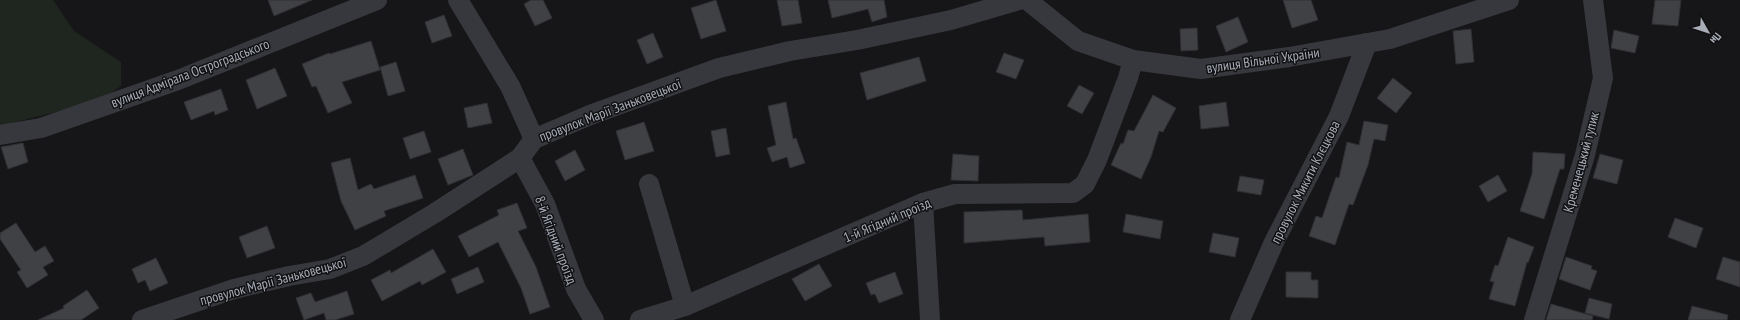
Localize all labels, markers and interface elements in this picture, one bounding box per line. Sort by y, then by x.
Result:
north arrow [1688,12,1728,52]
text: Пн [1707,30,1725,47]
street label: вулиця Адмірала Остроградського [108,34,272,112]
street label: вулиця Вільної України [1205,43,1321,77]
street label: провулок Марії Заньковецької [536,75,684,145]
street label: Кременецький тупик [1559,109,1603,214]
street label: провулок Микити Клєцкова [1266,117,1344,247]
street label: 8-й Ягідний проїзд [531,193,581,287]
street label: 1-й Ягідний проїзд [841,194,933,246]
street label: провулок Марії Заньковецької [198,253,348,309]

